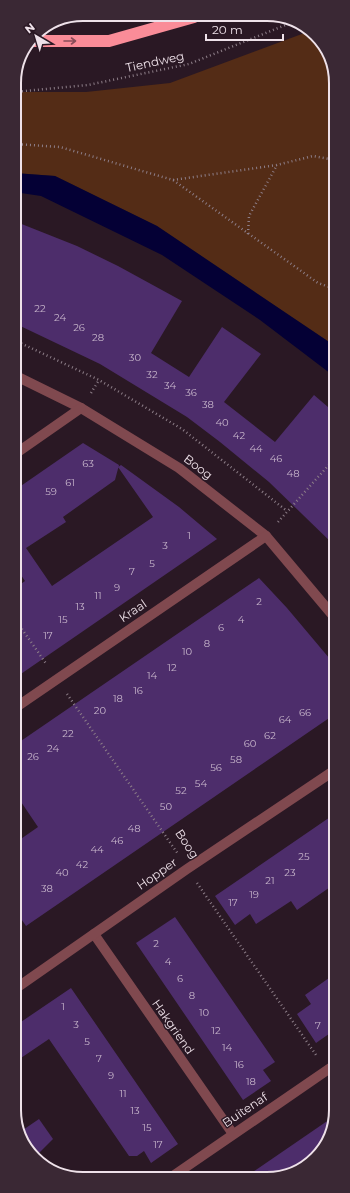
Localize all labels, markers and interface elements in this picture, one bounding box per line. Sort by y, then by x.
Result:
north arrow [16,16,56,56]
scale bar [206,16,283,42]
text: N [22,20,38,36]
text: 20 m [212,22,243,37]
one-way arrow [63,37,76,45]
street label: Tiendweg [124,48,186,75]
house number: 22 [34,302,46,315]
house number: 24 [54,311,66,324]
house number: 26 [73,321,85,334]
house number: 28 [92,331,104,344]
house number: 30 [129,351,142,364]
house number: 32 [146,368,158,381]
house number: 34 [164,379,177,392]
house number: 36 [185,386,197,399]
house number: 38 [202,398,214,411]
house number: 40 [215,416,229,429]
house number: 42 [233,429,245,442]
house number: 44 [249,442,263,455]
street label: Boog [181,451,216,482]
house number: 46 [270,452,282,465]
house number: 63 [82,457,94,470]
house number: 48 [286,467,300,480]
house number: 61 [65,476,75,489]
house number: 59 [45,485,57,498]
house number: 1 [187,529,191,542]
house number: 3 [162,539,168,552]
house number: 5 [149,557,155,570]
house number: 7 [129,565,135,578]
house number: 9 [114,581,120,594]
house number: 11 [94,589,102,602]
house number: 2 [256,595,262,608]
street label: Kraal [116,596,149,625]
house number: 13 [75,600,85,613]
house number: 15 [58,613,68,626]
house number: 4 [238,613,245,626]
house number: 6 [218,621,224,634]
house number: 17 [43,629,53,642]
house number: 8 [204,637,210,650]
house number: 10 [182,645,192,658]
house number: 12 [167,661,177,674]
house number: 14 [147,669,157,682]
house number: 16 [133,684,143,697]
house number: 18 [113,692,123,705]
house number: 20 [94,704,107,717]
house number: 66 [299,706,311,719]
house number: 64 [279,713,292,726]
house number: 22 [62,727,74,740]
house number: 62 [264,729,276,742]
house number: 60 [244,737,257,750]
house number: 24 [47,742,59,755]
house number: 26 [27,750,39,763]
house number: 58 [230,753,242,766]
house number: 56 [210,761,222,774]
house number: 54 [195,777,208,790]
house number: 52 [175,784,187,797]
house number: 50 [160,800,173,813]
house number: 48 [127,822,141,835]
street label: Boog [172,826,203,861]
house number: 46 [111,834,123,847]
house number: 44 [90,843,104,856]
house number: 25 [298,850,310,863]
street label: Hopper [134,854,180,893]
house number: 42 [76,858,88,871]
house number: 40 [55,866,69,879]
house number: 23 [284,866,296,879]
house number: 21 [265,874,275,887]
house number: 38 [41,882,53,895]
house number: 19 [249,888,259,901]
house number: 17 [228,896,238,909]
house number: 2 [153,937,159,950]
house number: 4 [165,955,172,968]
house number: 6 [177,972,183,985]
house number: 8 [189,989,195,1002]
street label: Hakgriend [149,996,198,1057]
house number: 1 [61,1000,65,1013]
house number: 10 [199,1006,209,1019]
house number: 3 [73,1018,79,1031]
house number: 7 [315,1019,321,1032]
house number: 12 [211,1024,221,1037]
house number: 5 [84,1035,90,1048]
house number: 14 [222,1041,232,1054]
house number: 7 [96,1052,102,1065]
house number: 16 [234,1058,244,1071]
house number: 9 [108,1069,114,1082]
house number: 18 [246,1075,256,1088]
house number: 11 [119,1087,127,1100]
street label: Buitenaf [219,1088,271,1130]
house number: 13 [130,1104,140,1117]
house number: 15 [142,1121,152,1134]
house number: 17 [153,1138,163,1151]

